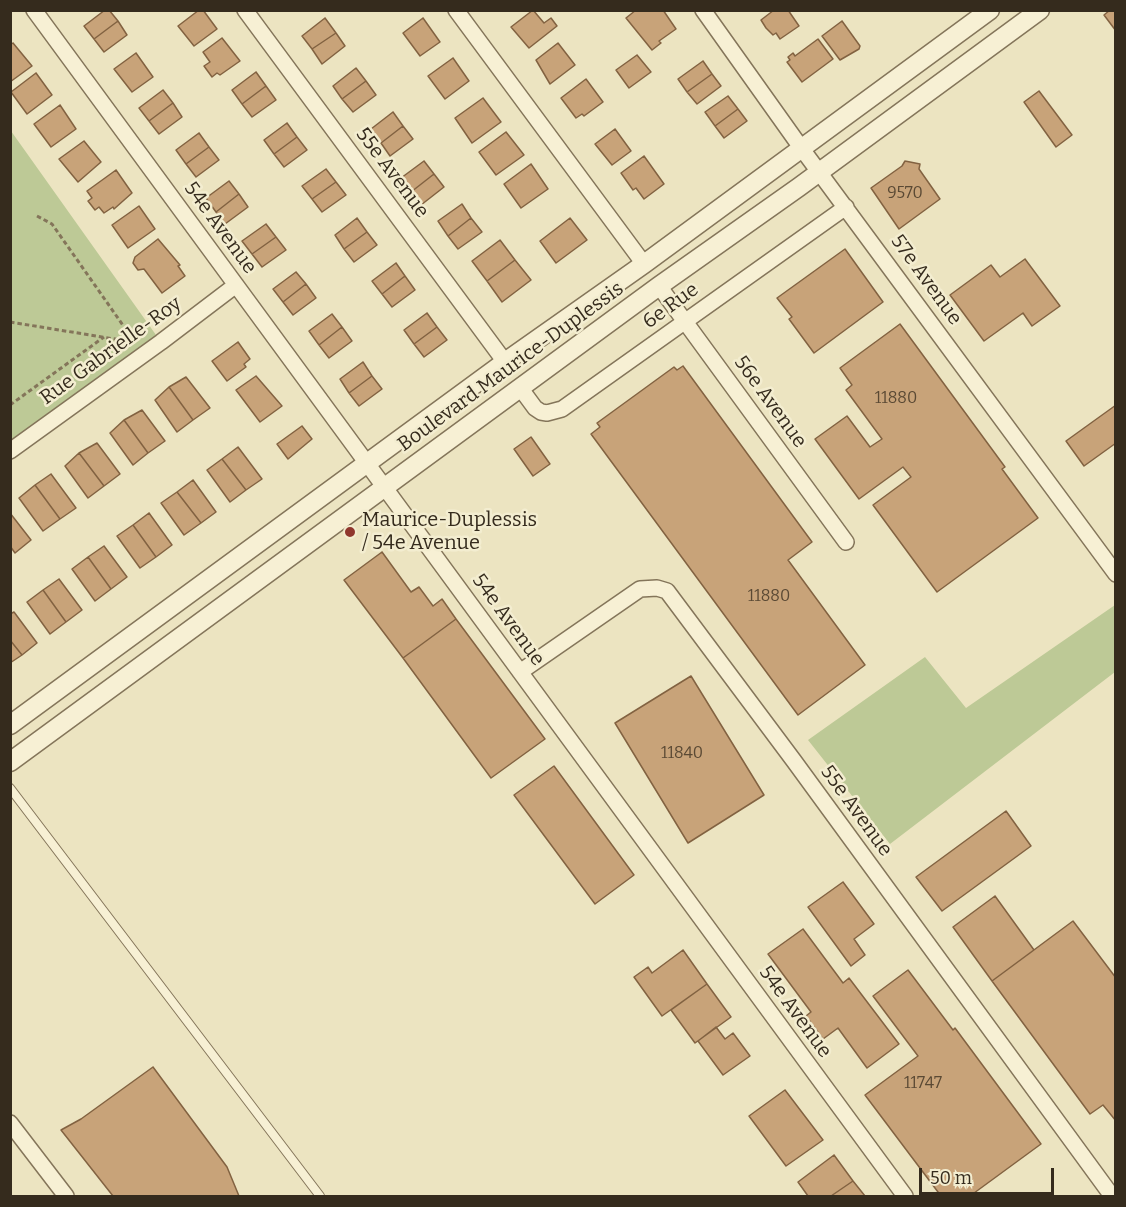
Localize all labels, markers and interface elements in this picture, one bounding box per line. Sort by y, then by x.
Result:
street label: 55e Avenue [350,123,434,223]
street label: 54e Avenue [179,177,261,279]
house number: 9570 [887,184,923,204]
street label: 57e Avenue [885,230,967,330]
street label: Boulevard Maurice-Duplessis [393,277,629,457]
street label: 6e Rue [639,278,703,334]
street label: Rue Gabrielle-Roy [36,292,186,410]
street label: 56e Avenue [729,351,811,453]
house number: 11880 [875,389,917,409]
place label: Maurice-Duplessis / 54e Avenue [362,508,537,555]
marker: Maurice-Duplessis / 54e Avenue [343,525,357,539]
street label: 54e Avenue [467,569,549,671]
house number: 11880 [748,587,790,607]
house number: 11840 [661,744,703,764]
street label: 55e Avenue [815,761,897,861]
street label: 54e Avenue [754,961,836,1063]
house number: 11747 [904,1074,942,1094]
scale bar [922,1156,1057,1194]
text: 50 m [930,1167,972,1189]

